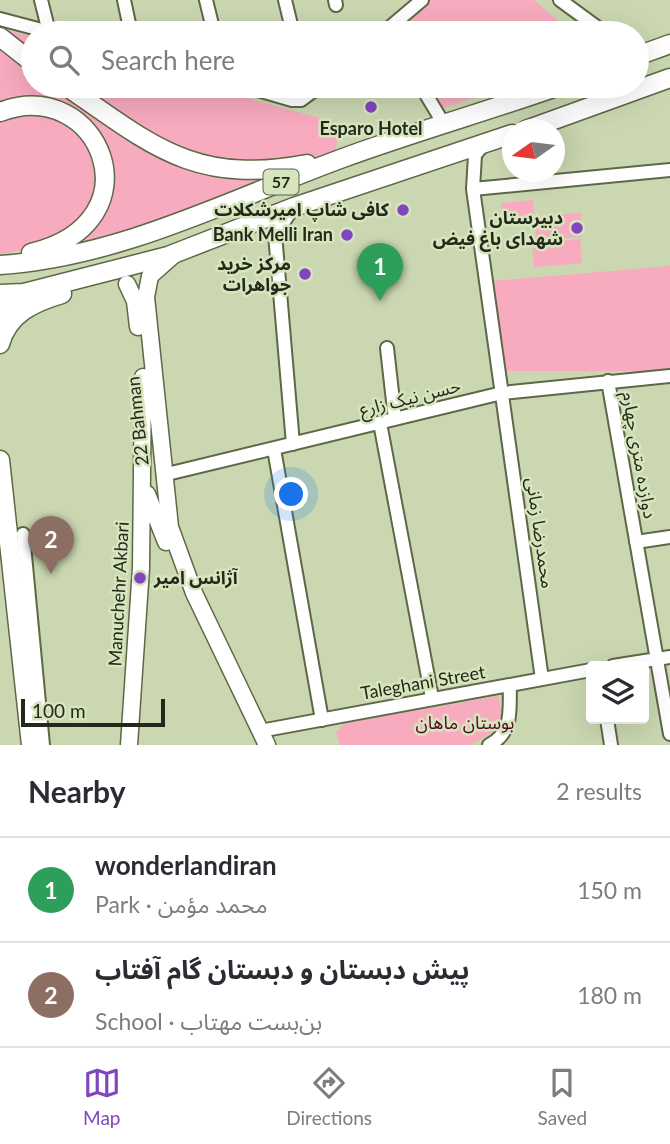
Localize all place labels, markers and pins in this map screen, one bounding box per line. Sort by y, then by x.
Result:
marker: Esparo Hotel [363,99,379,115]
place label: Esparo Hotel [319,117,423,139]
place label: کافی شاپ امیرشکلات [214,198,390,222]
marker: کافی شاپ امیرشکلات [395,202,411,218]
place label: دبیرستان شهدای باغ فیض [433,206,563,252]
marker: دبیرستان شهدای باغ فیض [569,220,585,236]
place label: Bank Melli Iran [213,223,333,245]
marker: Bank Melli Iran [339,227,355,243]
pin: 1 [357,243,403,301]
place label: مرکز خرید جواهرات [217,252,291,296]
marker: مرکز خرید جواهرات [297,266,313,282]
pin: 2 [28,516,74,574]
place label: آژانس امیر [153,566,239,589]
marker: آژانس امیر [132,570,148,586]

